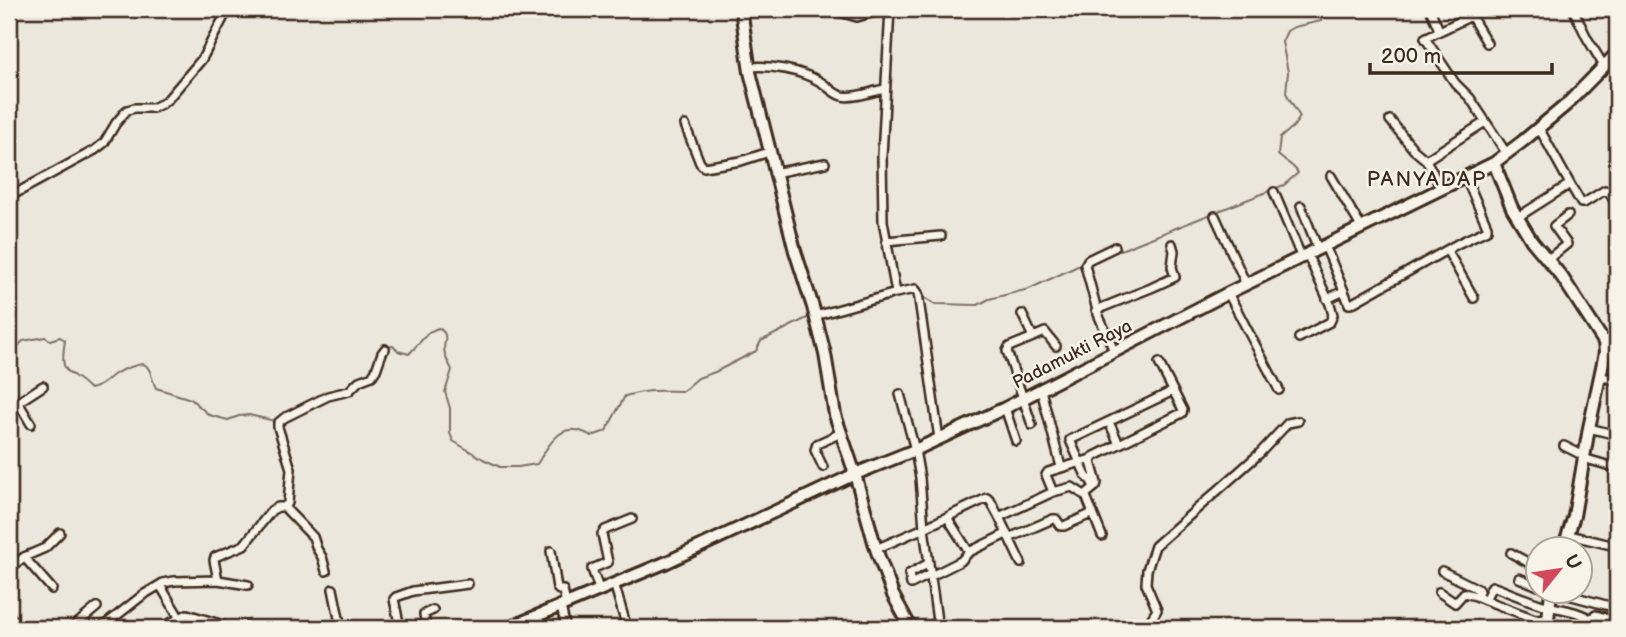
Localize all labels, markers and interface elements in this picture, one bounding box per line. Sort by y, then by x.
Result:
scale bar [1370,32,1552,76]
text: 200 m [1381,44,1441,69]
district label: PANYADAP [1367,167,1487,192]
street label: Padamukti Raya [1009,315,1135,394]
north arrow [1524,536,1594,606]
text: U [1559,551,1586,574]

